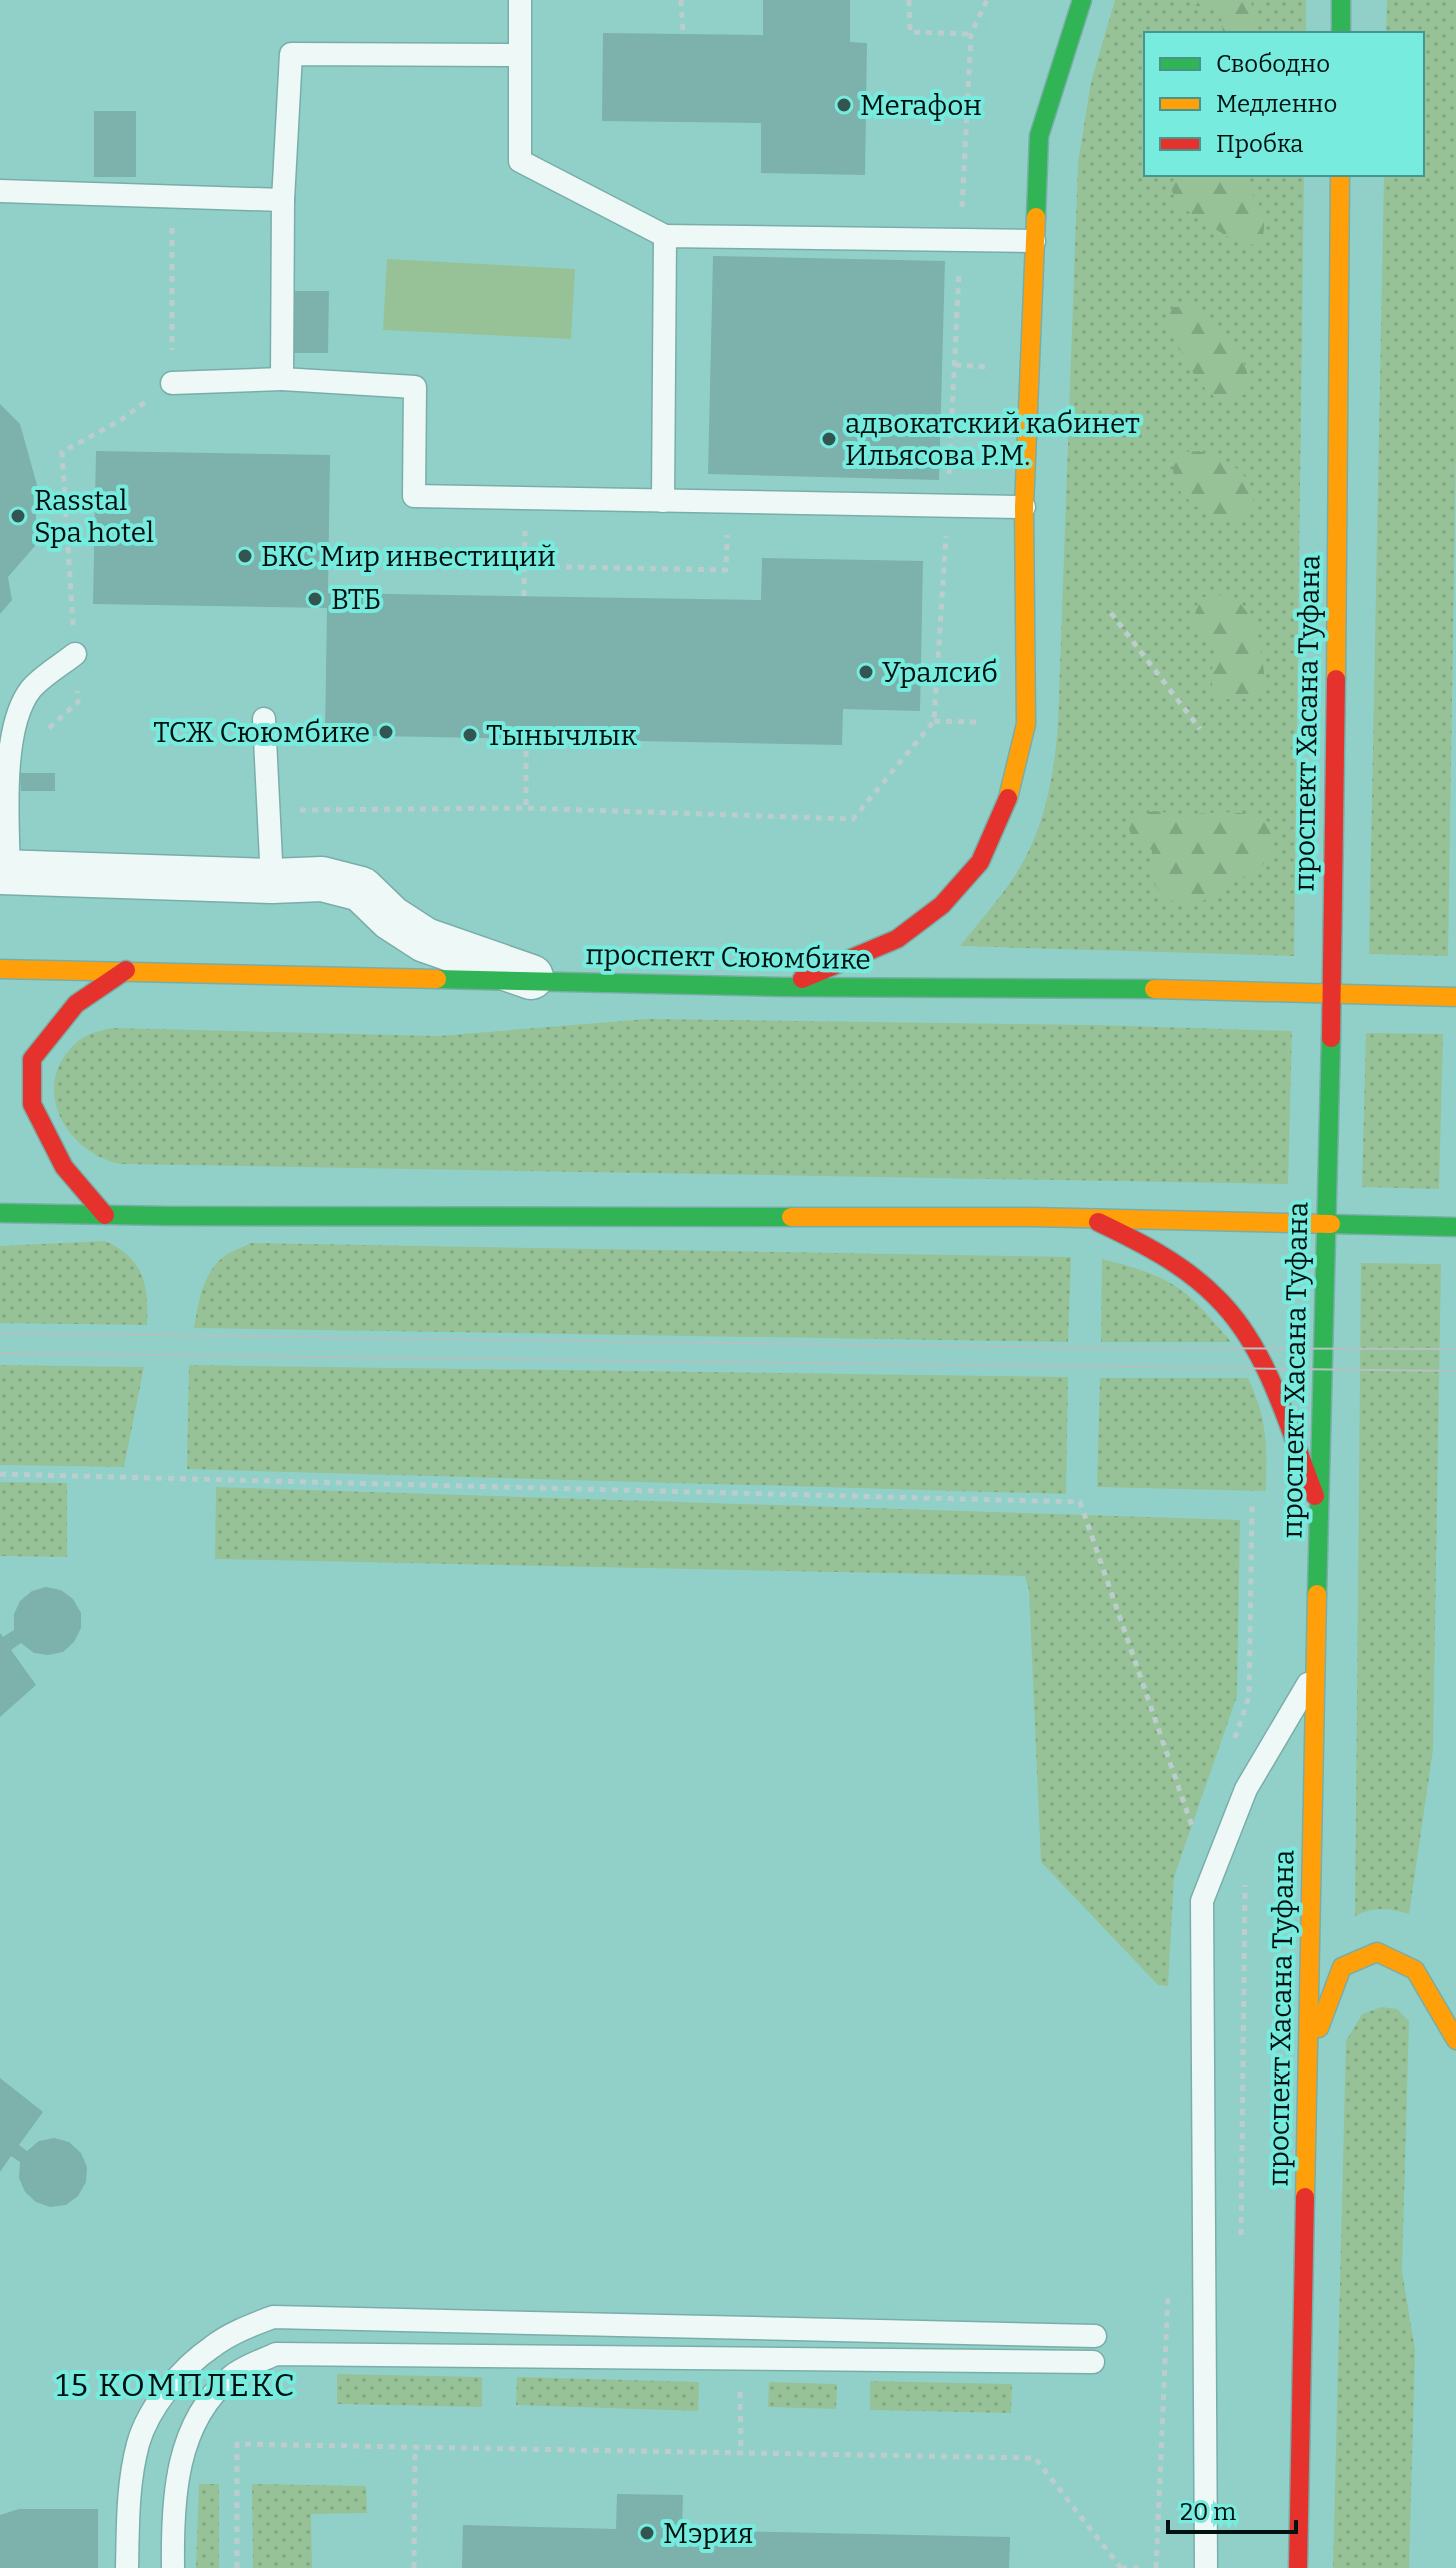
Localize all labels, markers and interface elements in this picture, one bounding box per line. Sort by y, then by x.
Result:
legend [1144,32,1424,176]
text: Свободно [1216,50,1330,78]
place label: Мегафон [860,89,982,122]
text: Медленно [1216,90,1337,118]
marker: Мегафон [835,96,853,114]
text: Пробка [1216,130,1303,158]
place label: адвокатский кабинет Ильясова Р.М. [845,407,1140,472]
marker: адвокатский кабинет Ильясова Р.М. [820,430,838,448]
place label: Rasstal Spa hotel [34,484,154,549]
marker: Rasstal Spa hotel [9,507,27,525]
place label: БКС Мир инвестиций [261,540,556,573]
marker: БКС Мир инвестиций [236,547,254,565]
street label: проспект Хасана Туфана [1288,554,1326,892]
place label: ВТБ [331,583,381,616]
marker: ВТБ [306,590,324,608]
place label: Уралсиб [882,656,998,689]
marker: Уралсиб [857,663,875,681]
place label: ТСЖ Сююмбике [153,716,370,749]
place label: Тынычлык [486,719,637,752]
marker: ТСЖ Сююмбике [377,723,395,741]
marker: Тынычлык [461,726,479,744]
street label: проспект Сююмбике [585,938,871,976]
street label: проспект Хасана Туфана [1276,1201,1314,1539]
street label: проспект Хасана Туфана [1262,1849,1300,2187]
district label: 15 КОМПЛЕКС [56,2366,296,2404]
scale bar [1168,2484,1296,2534]
text: 20 m [1180,2498,1236,2526]
place label: Мэрия [663,2517,753,2550]
marker: Мэрия [638,2524,656,2542]

